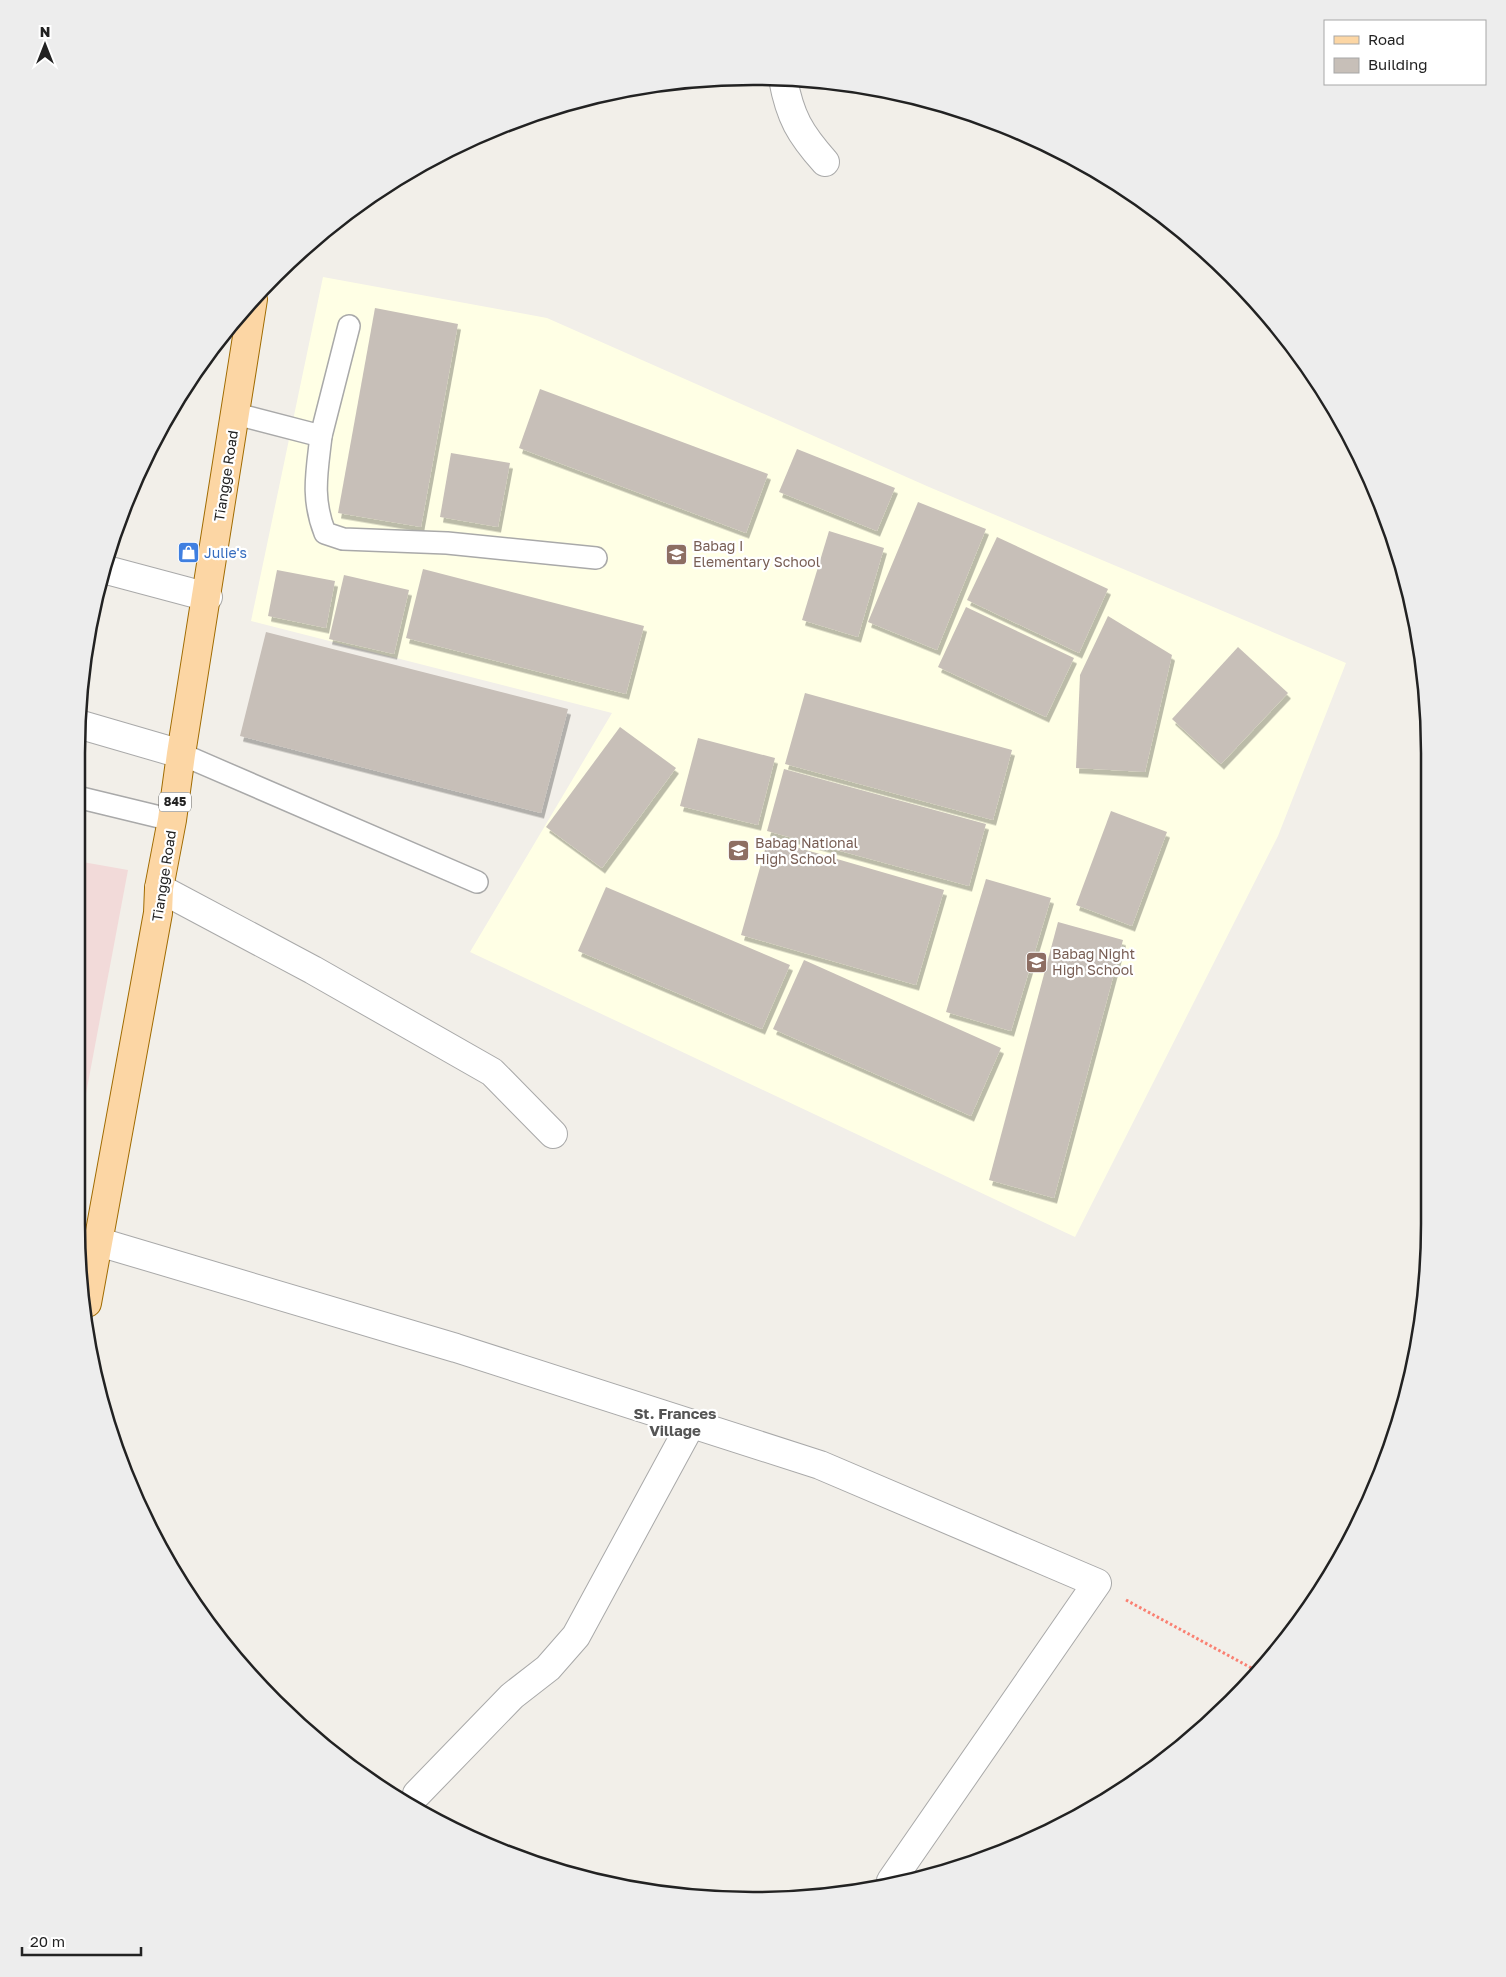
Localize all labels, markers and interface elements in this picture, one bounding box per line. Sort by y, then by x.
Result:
north arrow [20,20,70,70]
legend [1324,20,1486,85]
text: N [40,23,50,40]
text: Road [1368,30,1405,48]
text: Building [1368,55,1428,73]
street label: Tiangge Road [210,429,241,523]
place label: Babag I Elementary School [693,537,820,570]
shop icon: Julie's [176,541,200,565]
school or university icon: Babag I Elementary School [665,542,689,566]
place label: Julie's [204,544,247,561]
road number: 845 [159,792,191,812]
street label: Tiangge Road [148,829,179,923]
place label: Babag National High School [755,834,858,867]
school or university icon: Babag National High School [727,839,751,863]
place label: Babag Night High School [1052,945,1135,978]
school or university icon: Babag Night High School [1024,950,1048,974]
district label: St. Frances Village [633,1404,717,1439]
scale bar [22,1924,141,1956]
text: 20 m [30,1932,65,1950]

